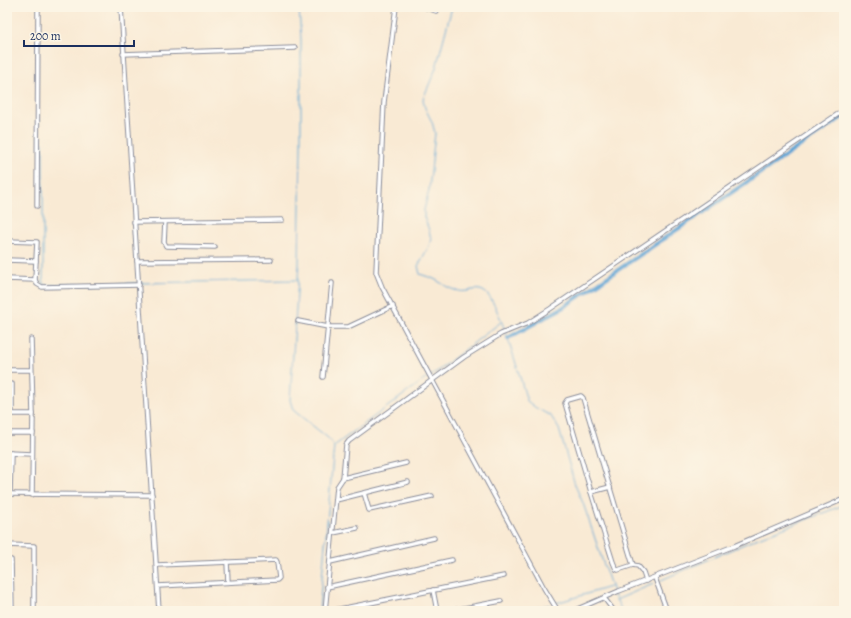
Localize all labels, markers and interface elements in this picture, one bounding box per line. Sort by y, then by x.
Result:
scale bar [24,22,134,48]
text: 200 m [30,28,61,44]

